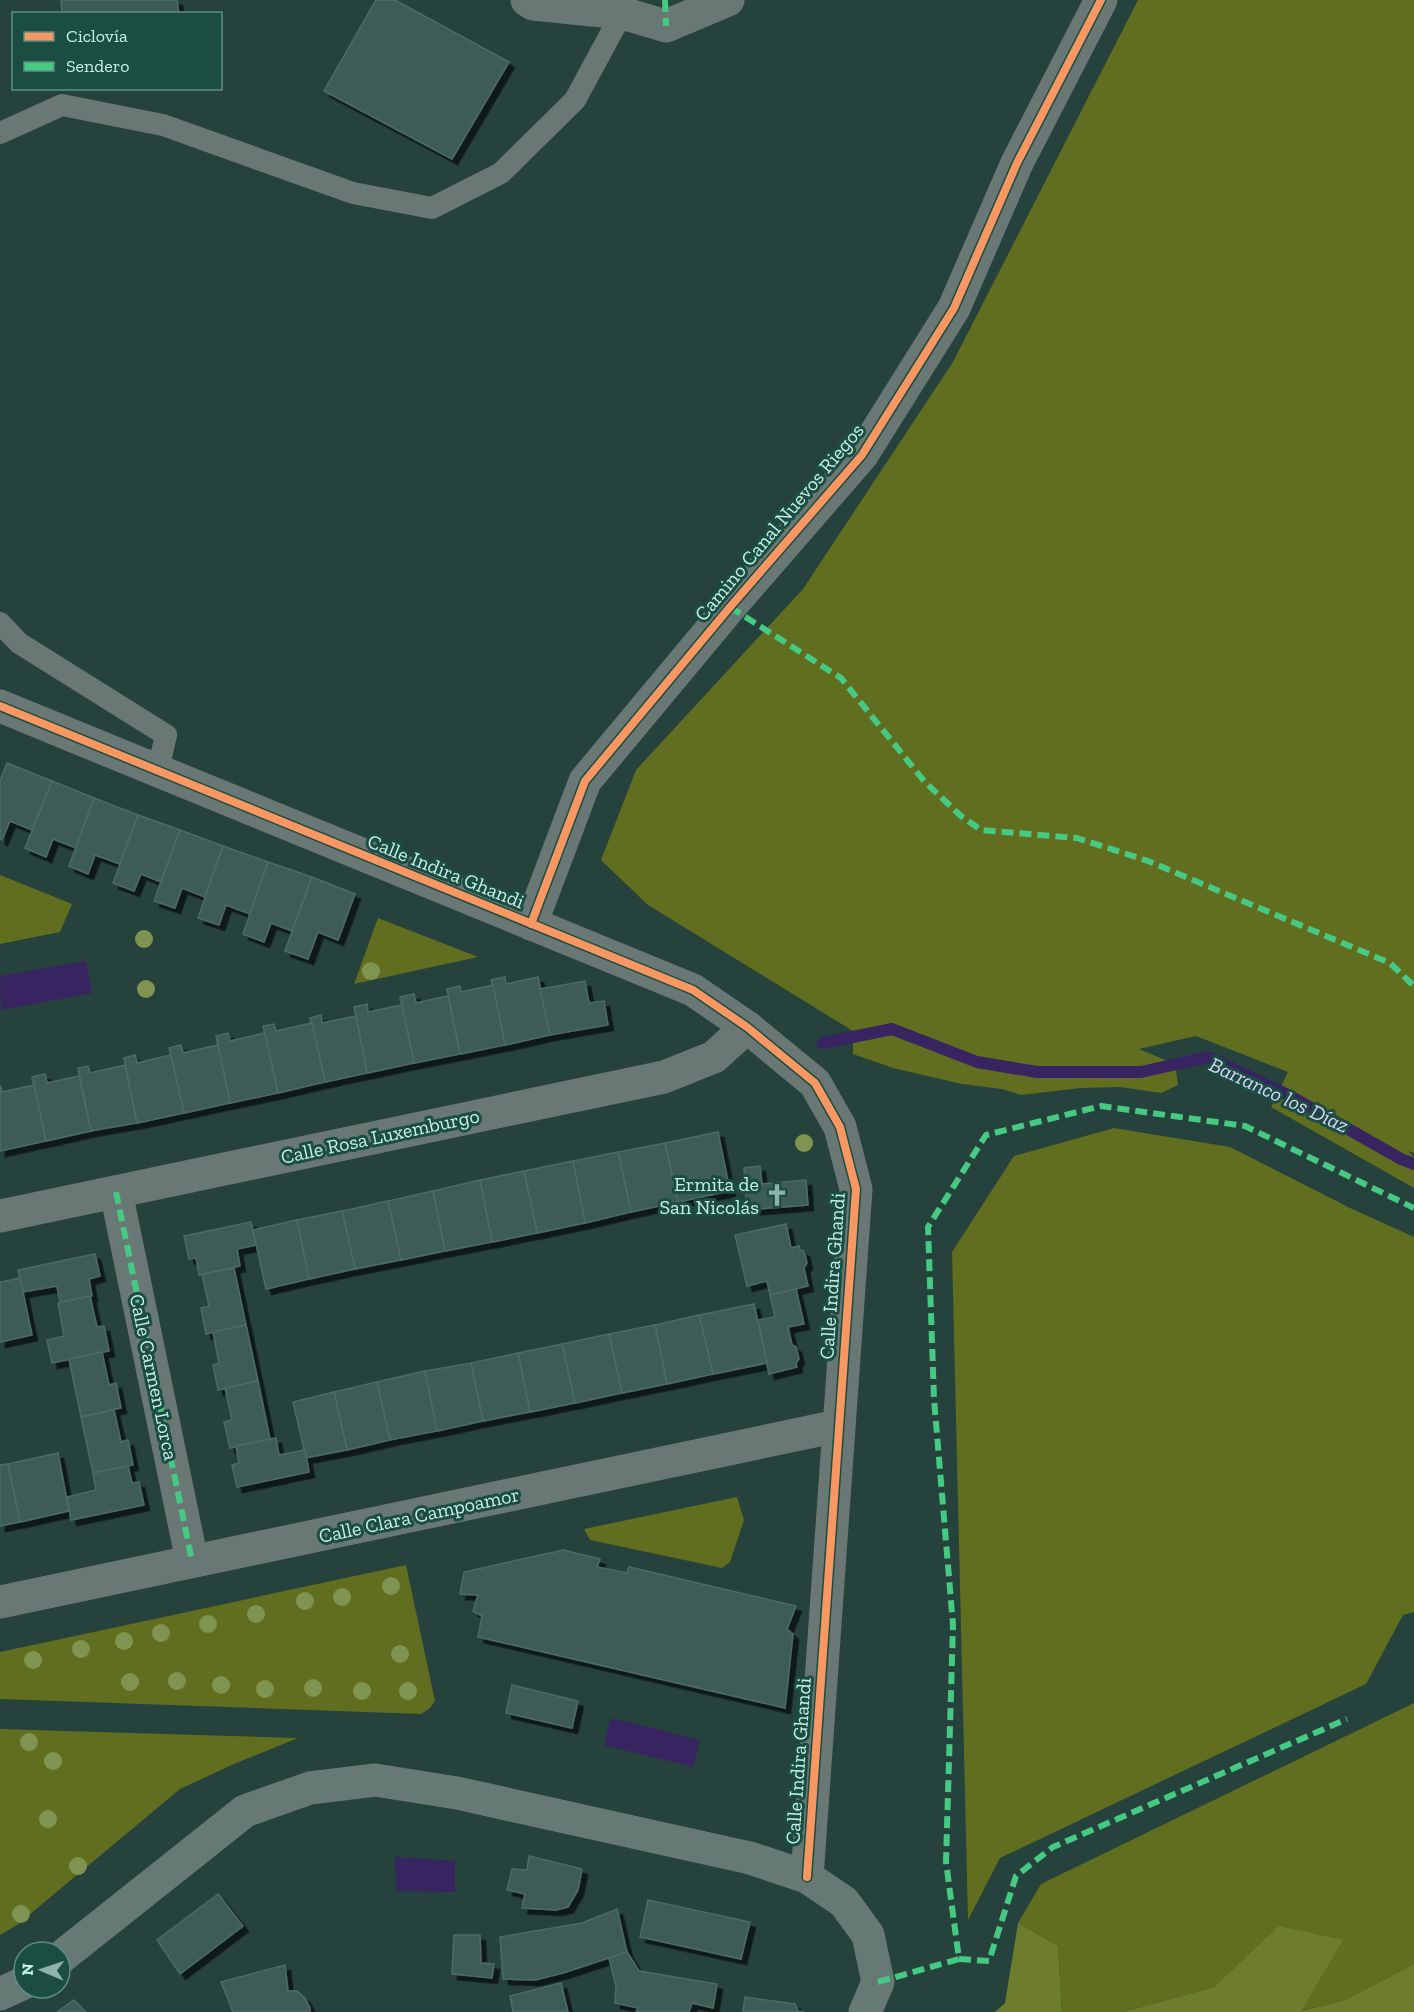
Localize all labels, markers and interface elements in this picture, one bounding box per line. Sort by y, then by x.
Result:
legend [12,12,222,90]
text: Ciclovía [66,25,128,47]
text: Sendero [66,55,130,77]
street label: Camino Canal Nuevos Riegos [689,418,869,626]
street label: Calle Indira Ghandi [364,829,528,914]
water label: Barranco los Díaz [1205,1051,1353,1138]
street label: Calle Rosa Luxemburgo [278,1103,482,1169]
place label: Ermita de San Nicolás [659,1172,759,1219]
church icon: Ermita de San Nicolás [764,1182,790,1208]
street label: Calle Indira Ghandi [814,1191,850,1360]
street label: Calle Carmen Lorca [125,1292,183,1463]
street label: Calle Clara Campoamor [317,1482,521,1548]
street label: Calle Indira Ghandi [780,1676,816,1845]
north arrow [12,1940,72,2000]
text: N [18,1963,37,1976]

